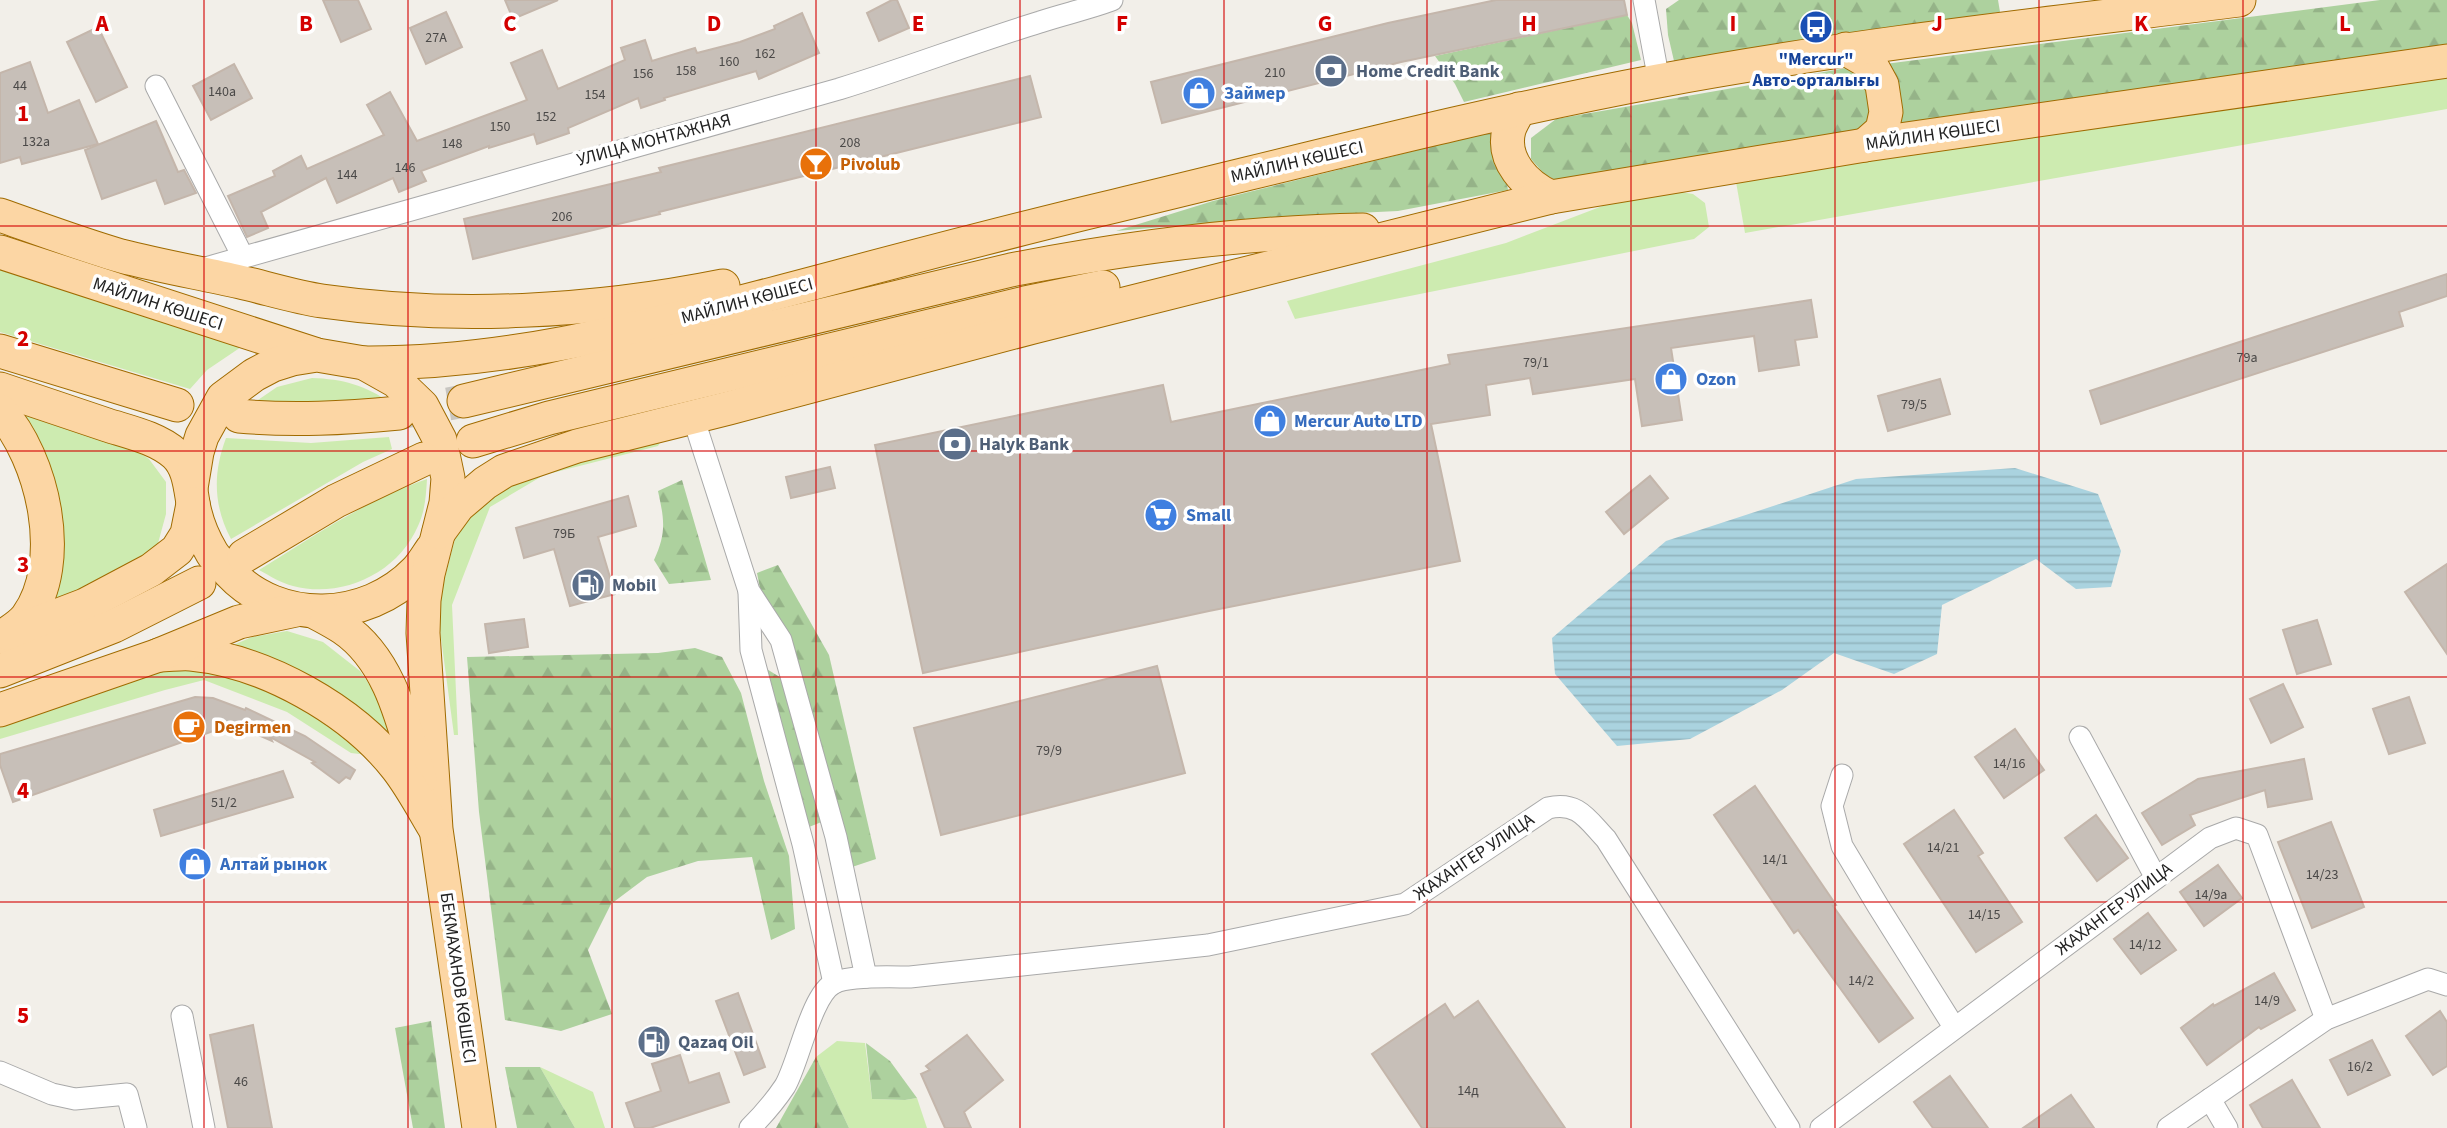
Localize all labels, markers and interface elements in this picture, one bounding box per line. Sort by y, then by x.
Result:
text: A [94,7,109,40]
text: B [299,7,313,40]
text: C [503,7,517,40]
text: D [707,7,721,40]
text: E [912,7,924,40]
text: F [1116,7,1128,40]
text: G [1318,7,1332,40]
text: H [1521,7,1537,40]
text: I [1730,7,1736,40]
text: J [1931,7,1943,40]
text: K [2134,7,2149,40]
text: L [2339,7,2351,40]
bus stop icon: "Mercur" Авто-орталығы [1797,8,1835,46]
house number: 27А [425,28,447,48]
house number: 162 [755,44,775,64]
place label: "Mercur" Авто-орталығы [1751,47,1880,93]
house number: 160 [719,52,739,72]
bank icon: Home Credit Bank [1312,52,1350,90]
place label: Home Credit Bank [1356,59,1500,84]
house number: 158 [676,61,696,81]
house number: 210 [1265,63,1285,83]
house number: 156 [633,64,653,84]
shop icon: Займер [1180,74,1218,112]
house number: 44 [13,76,27,96]
place label: Займер [1224,81,1286,106]
house number: 140а [208,82,236,102]
house number: 154 [585,85,605,105]
text: 1 [17,97,29,130]
house number: 152 [536,107,556,127]
street label: УЛИЦА МОНТАЖНАЯ [574,107,734,173]
street label: МАЙЛИН КӨШЕСІ [1864,113,2002,157]
house number: 150 [490,117,510,137]
house number: 132а [22,132,50,152]
house number: 208 [840,133,860,153]
house number: 148 [442,134,462,154]
street label: МАЙЛИН КӨШЕСІ [1228,135,1366,189]
bar icon: Pivolub [797,145,835,183]
place label: Pivolub [840,152,901,177]
house number: 146 [395,158,415,178]
house number: 144 [337,165,357,185]
house number: 206 [552,207,572,227]
street label: МАЙЛИН КӨШЕСІ [90,271,226,337]
street label: МАЙЛИН КӨШЕСІ [678,271,816,331]
text: 2 [17,322,29,355]
house number: 79а [2237,348,2257,368]
house number: 79/1 [1523,353,1549,373]
shop icon: Ozon [1652,360,1690,398]
place label: Ozon [1696,367,1736,392]
house number: 79/5 [1901,395,1927,415]
shop icon: Mercur Auto LTD [1251,402,1289,440]
place label: Mercur Auto LTD [1294,409,1423,434]
bank icon: Halyk Bank [936,425,974,463]
place label: Halyk Bank [979,432,1069,457]
supermarket icon: Small [1142,496,1180,534]
place label: Small [1186,503,1231,528]
house number: 79Б [553,524,575,544]
text: 3 [17,548,29,581]
fuel station icon: Mobil [569,566,607,604]
place label: Mobil [612,573,656,598]
cafe icon: Degirmen [170,708,208,746]
place label: Degirmen [214,715,291,740]
house number: 79/9 [1036,741,1062,761]
house number: 14/16 [1993,754,2025,774]
text: 4 [17,774,29,807]
house number: 51/2 [211,793,237,813]
street label: ЖАХАНГЕР УЛИЦА [1409,807,1539,907]
house number: 14/21 [1927,838,1959,858]
shop icon: Алтай рынок [176,845,214,883]
house number: 14/1 [1762,850,1788,870]
place label: Алтай рынок [219,852,327,877]
street label: ЖАХАНГЕР УЛИЦА [2050,857,2178,961]
house number: 14/23 [2306,865,2338,885]
house number: 14/9а [2195,885,2227,905]
street label: БЕКМАХАНОВ КӨШЕСІ [434,891,482,1065]
house number: 14/15 [1968,905,2000,925]
house number: 14/12 [2129,935,2161,955]
house number: 14/2 [1848,971,1874,991]
house number: 14/9 [2254,991,2280,1011]
text: 5 [17,999,29,1032]
fuel station icon: Qazaq Oil [635,1023,673,1061]
place label: Qazaq Oil [678,1030,754,1055]
house number: 16/2 [2347,1057,2373,1077]
house number: 46 [234,1072,248,1092]
house number: 14д [1457,1081,1479,1101]

